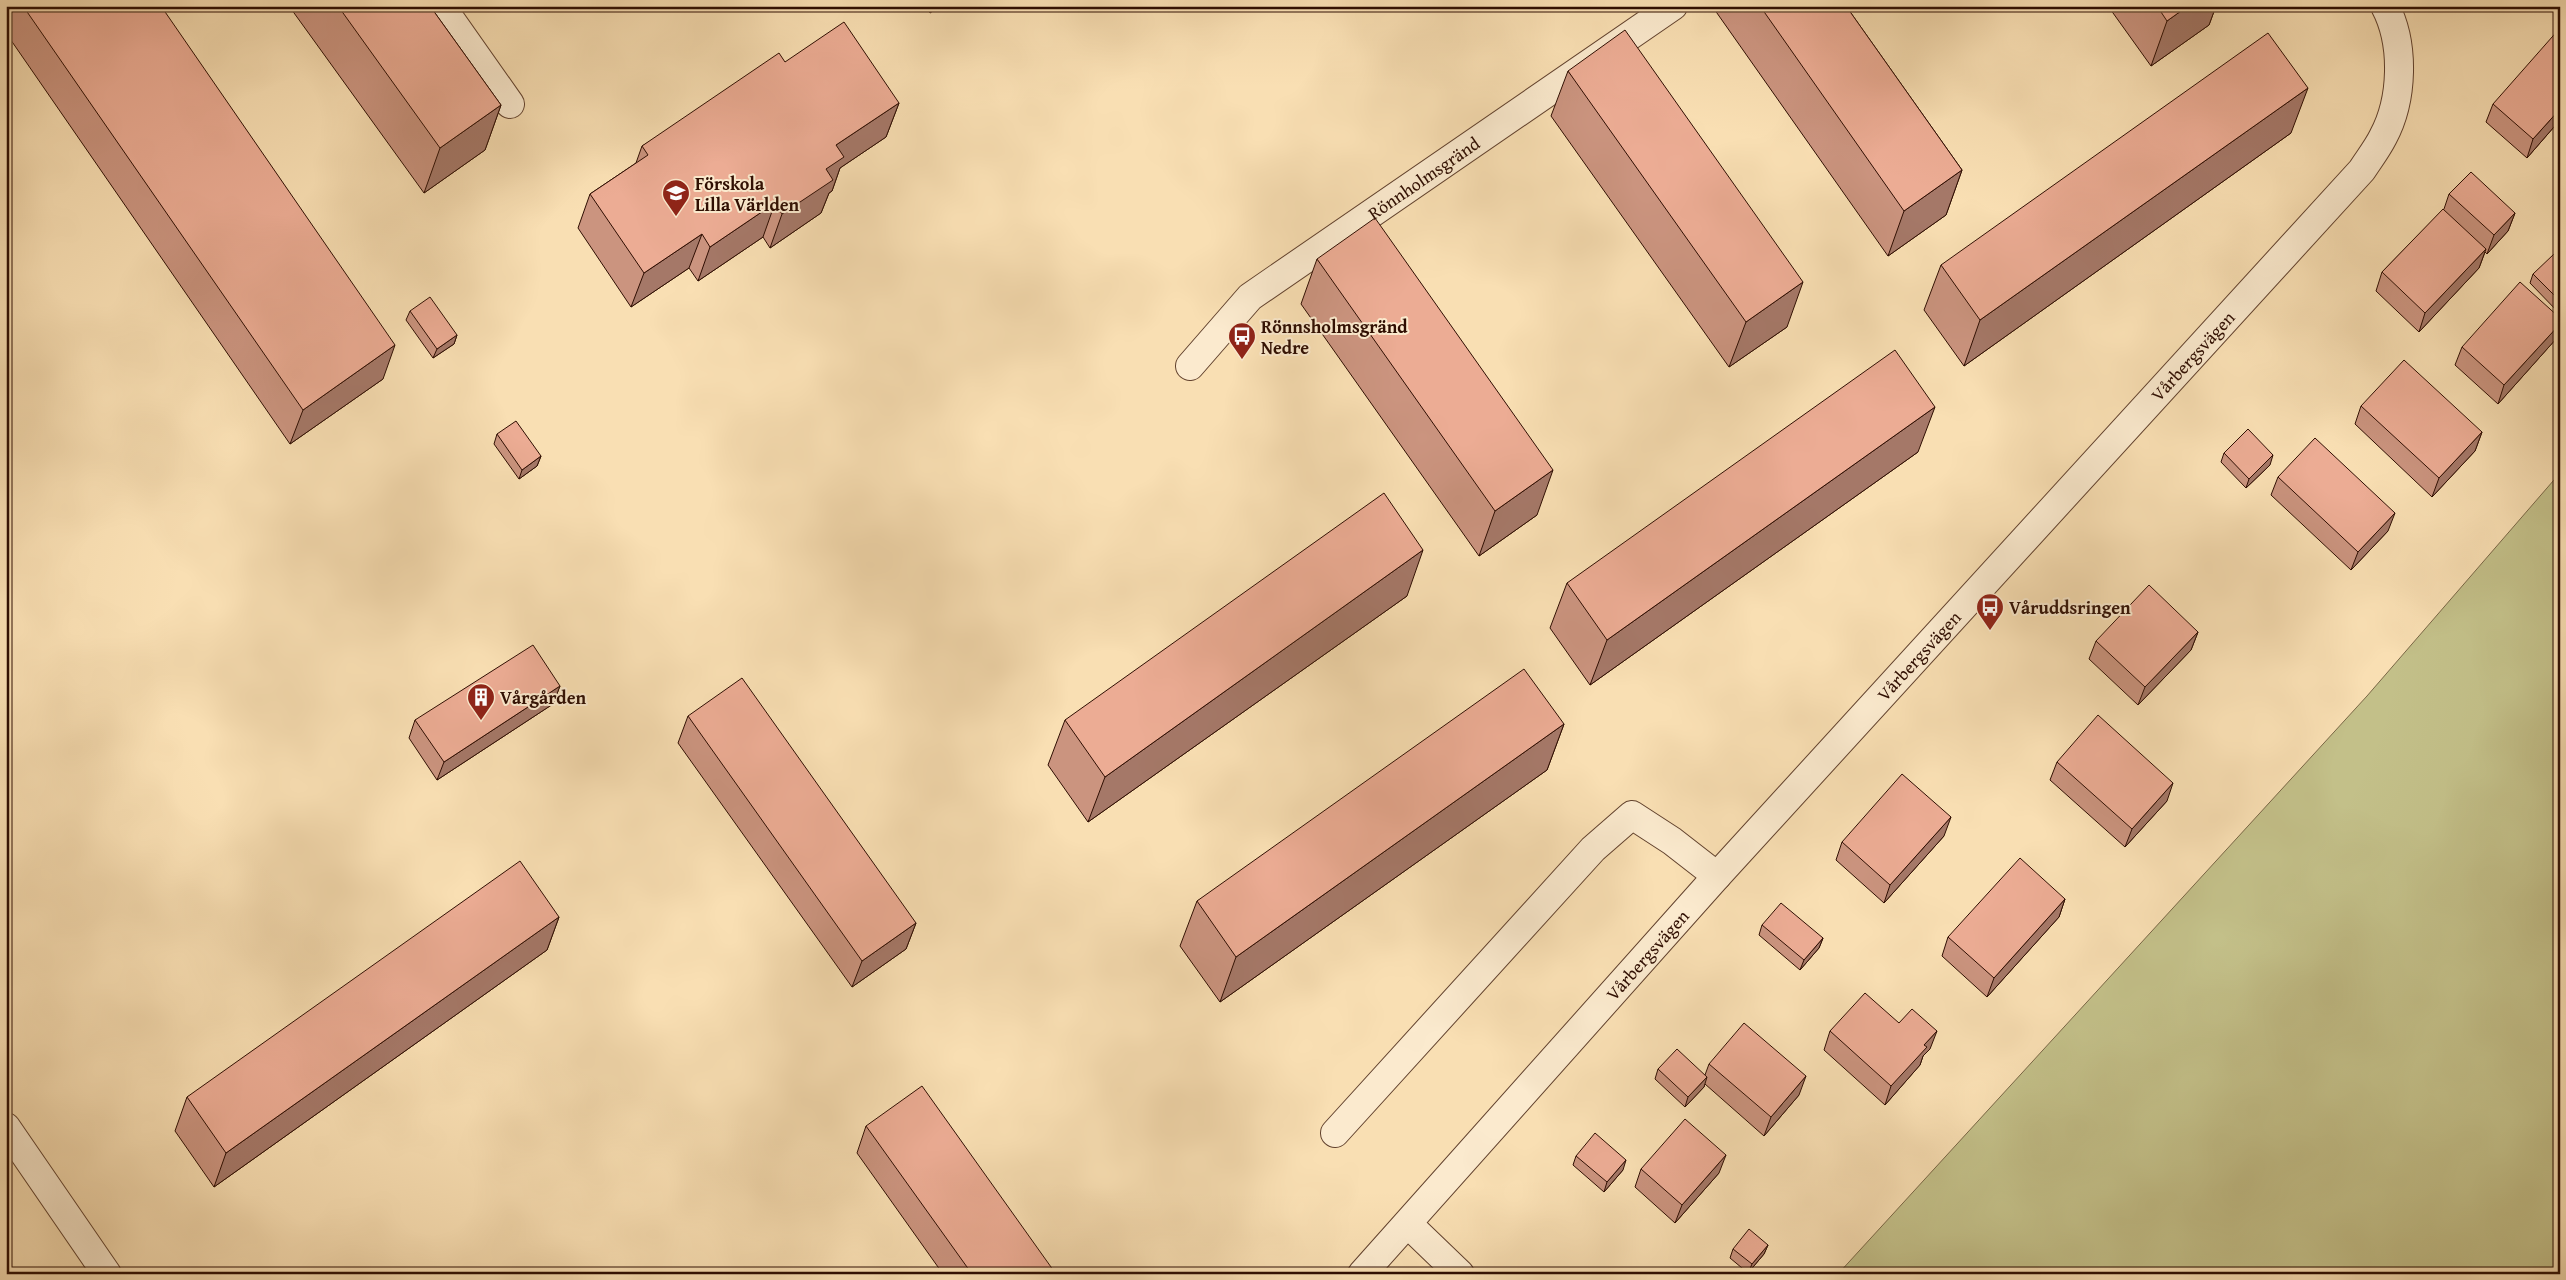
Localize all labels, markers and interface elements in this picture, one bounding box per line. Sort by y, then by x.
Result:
street label: Rönnholmsgränd [1362,129,1485,226]
place label: Förskola Lilla Världen [695,170,800,218]
school or university icon: Förskola Lilla Världen [661,178,691,217]
street label: Vårbergsvägen [2144,305,2241,407]
place label: Rönnsholmsgränd Nedre [1261,313,1408,361]
bus stop icon: Rönnsholmsgränd Nedre [1227,321,1257,360]
bus stop icon: Våruddsringen [1975,592,2005,631]
place label: Våruddsringen [2009,594,2131,621]
street label: Vårbergsvägen [1870,604,1967,707]
building icon: Vårgården [466,682,496,721]
place label: Vårgården [500,684,587,711]
street label: Vårbergsvägen [1599,903,1695,1006]

